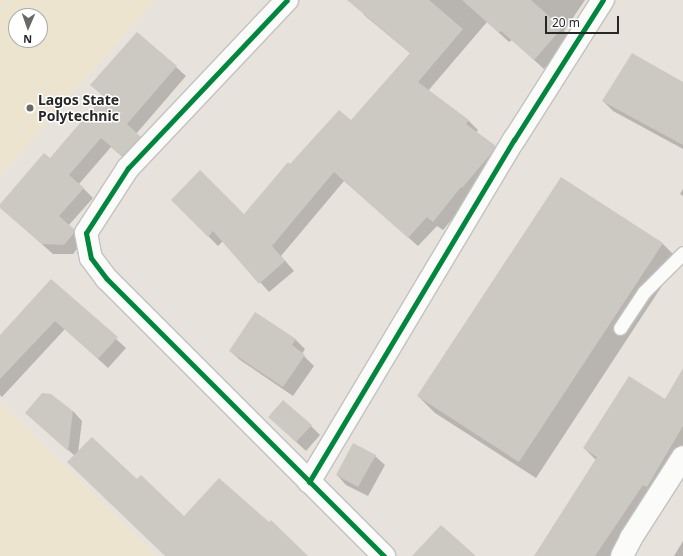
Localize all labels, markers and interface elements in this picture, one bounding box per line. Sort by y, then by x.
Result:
north arrow [8,8,48,48]
scale bar [547,8,621,34]
text: 20 m [552,14,580,31]
text: N [23,32,32,47]
place label: Lagos State Polytechnic [38,92,119,124]
marker: Lagos State Polytechnic [25,103,35,113]

